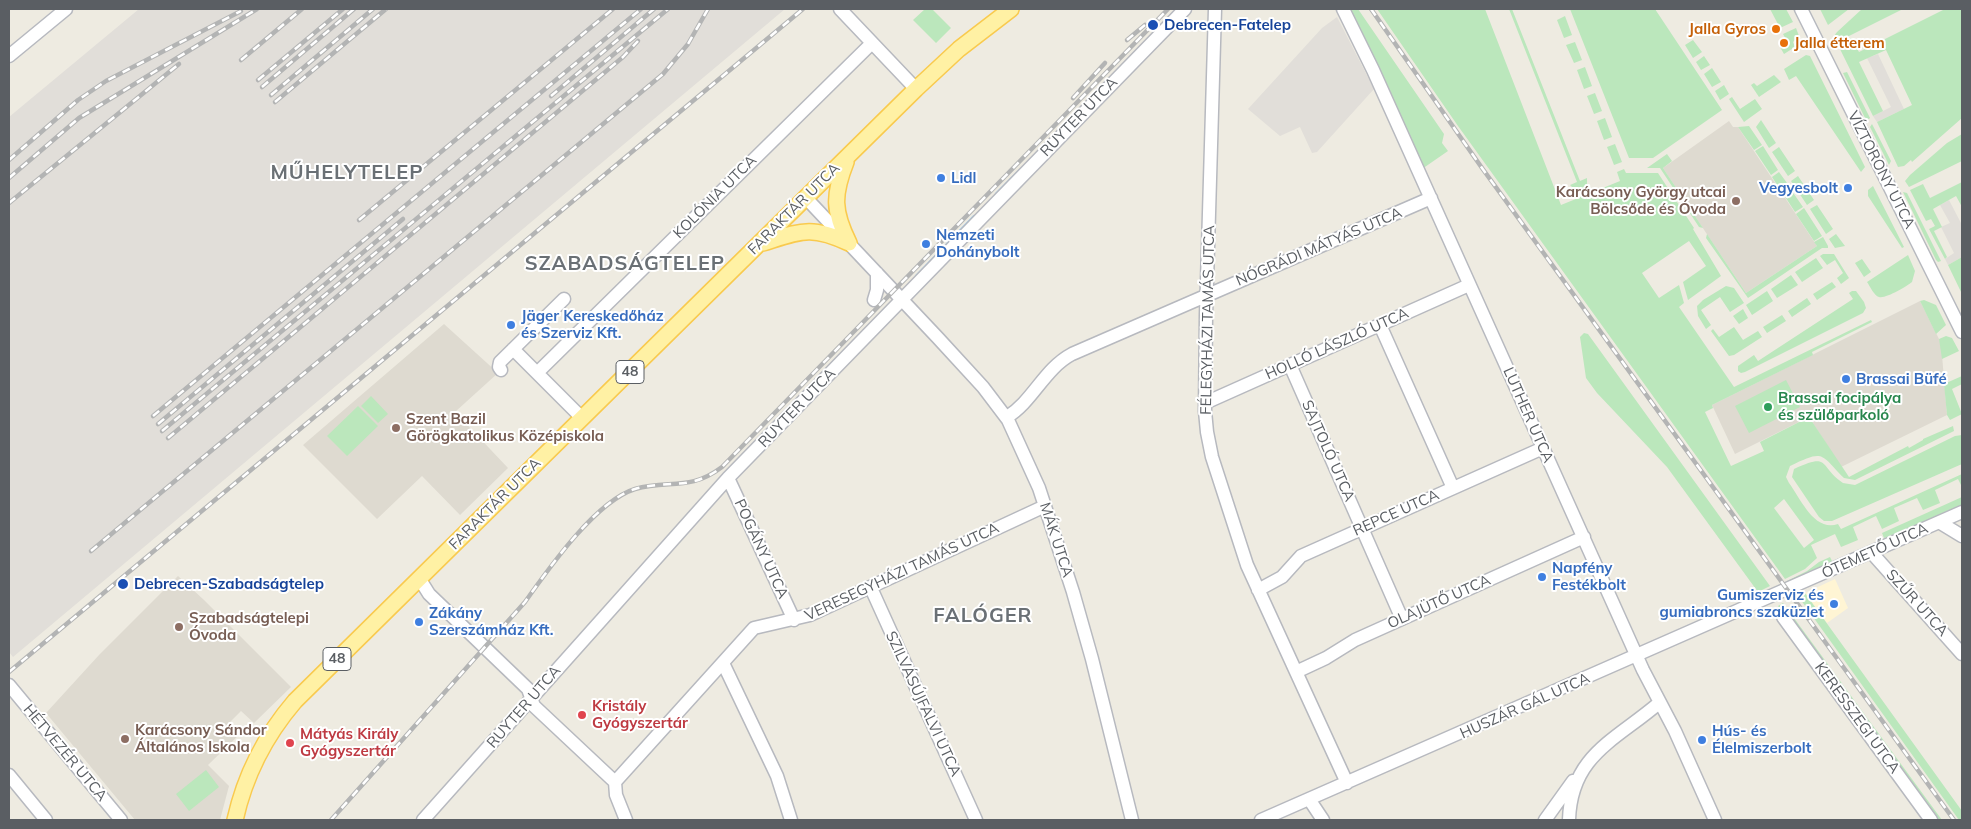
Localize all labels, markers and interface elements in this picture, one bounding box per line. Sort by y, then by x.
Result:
place label: Debrecen-Fatelep [1164,16,1291,34]
marker: Debrecen-Fatelep [1146,18,1160,32]
place label: Jalla Gyros [1689,20,1766,38]
marker: Jalla Gyros [1770,23,1782,35]
place label: Jalla étterem [1794,34,1885,52]
marker: Jalla étterem [1778,37,1790,49]
street label: RUYTER UTCA [1037,74,1121,160]
street label: VÍZTORONY UTCA [1844,108,1918,232]
street label: KOLÓNIA UTCA [670,152,760,242]
street label: FARAKTÁR UTCA [744,159,844,259]
district label: MŰHELYTELEP [269,161,425,185]
place label: Lidl [951,169,977,187]
marker: Lidl [935,172,947,184]
place label: Vegyesbolt [1759,179,1838,197]
marker: Vegyesbolt [1842,182,1854,194]
place label: Karácsony György utcai Bölcsőde és Óvoda [1556,183,1726,218]
marker: Karácsony György utcai Bölcsőde és Óvoda [1730,195,1742,207]
street label: NÓGRÁDI MÁTYÁS UTCA [1233,204,1405,290]
street label: FÉLEGYHÁZI TAMÁS UTCA [1197,225,1219,415]
place label: Nemzeti Dohánybolt [936,226,1020,261]
marker: Nemzeti Dohánybolt [920,238,932,250]
district label: SZABADSÁGTELEP [523,252,727,276]
street label: HOLLÓ LÁSZLÓ UTCA [1263,304,1411,384]
place label: Jäger Kereskedőház és Szerviz Kft. [521,307,664,342]
marker: Jäger Kereskedőház és Szerviz Kft. [505,319,517,331]
road number: 48 [616,361,644,384]
street label: LUTHER UTCA [1499,364,1557,466]
street label: RUYTER UTCA [755,365,839,451]
place label: Brassai Büfé [1856,370,1947,388]
marker: Brassai Büfé [1840,373,1852,385]
place label: Brassai focipálya és szülőparkoló [1778,389,1901,424]
street label: SAJTOLÓ UTCA [1298,398,1358,504]
marker: Brassai focipálya és szülőparkoló [1762,401,1774,413]
place label: Szent Bazil Görögkatolikus Középiskola [406,410,604,445]
marker: Szent Bazil Görögkatolikus Középiskola [390,422,402,434]
street label: FARAKTÁR UTCA [445,454,545,554]
street label: REPCE UTCA [1350,486,1442,540]
street label: POGÁNY UTCA [730,496,792,602]
street label: MÁK UTCA [1035,500,1077,580]
street label: VERESEGYHÁZI TAMÁS UTCA [802,519,1002,625]
street label: ÓTEMETŐ UTCA [1819,519,1931,583]
place label: Napfény Festékbolt [1552,559,1626,594]
street label: SZŰR UTCA [1882,566,1952,640]
street label: OLAJÜTŐ UTCA [1385,571,1493,633]
marker: Napfény Festékbolt [1536,571,1548,583]
place label: Debrecen-Szabadságtelep [134,575,324,593]
marker: Debrecen-Szabadságtelep [116,577,130,591]
place label: Gumiszerviz és gumiabroncs szaküzlet [1659,586,1824,621]
marker: Gumiszerviz és gumiabroncs szaküzlet [1828,598,1840,610]
place label: Zákány Szerszámház Kft. [429,604,553,639]
district label: FALÓGER [932,604,1034,628]
place label: Szabadságtelepi Óvoda [189,609,309,644]
marker: Zákány Szerszámház Kft. [413,616,425,628]
marker: Szabadságtelepi Óvoda [173,621,185,633]
street label: SZILVÁSÚJFALVI UTCA [881,629,965,779]
road number: 48 [323,648,351,671]
street label: KERESSZEGI UTCA [1811,659,1903,777]
street label: RUYTER UTCA [483,662,565,752]
street label: HUSZÁR GÁL UTCA [1457,669,1593,743]
place label: Kristály Gyógyszertár [592,697,688,732]
street label: HÉTVEZÉR UTCA [19,701,111,805]
marker: Kristály Gyógyszertár [576,709,588,721]
place label: Karácsony Sándor Általános Iskola [135,721,267,756]
place label: Hús- és Élelmiszerbolt [1712,722,1811,757]
place label: Mátyás Király Gyógyszertár [300,725,398,760]
marker: Karácsony Sándor Általános Iskola [119,733,131,745]
marker: Hús- és Élelmiszerbolt [1696,734,1708,746]
marker: Mátyás Király Gyógyszertár [284,737,296,749]

